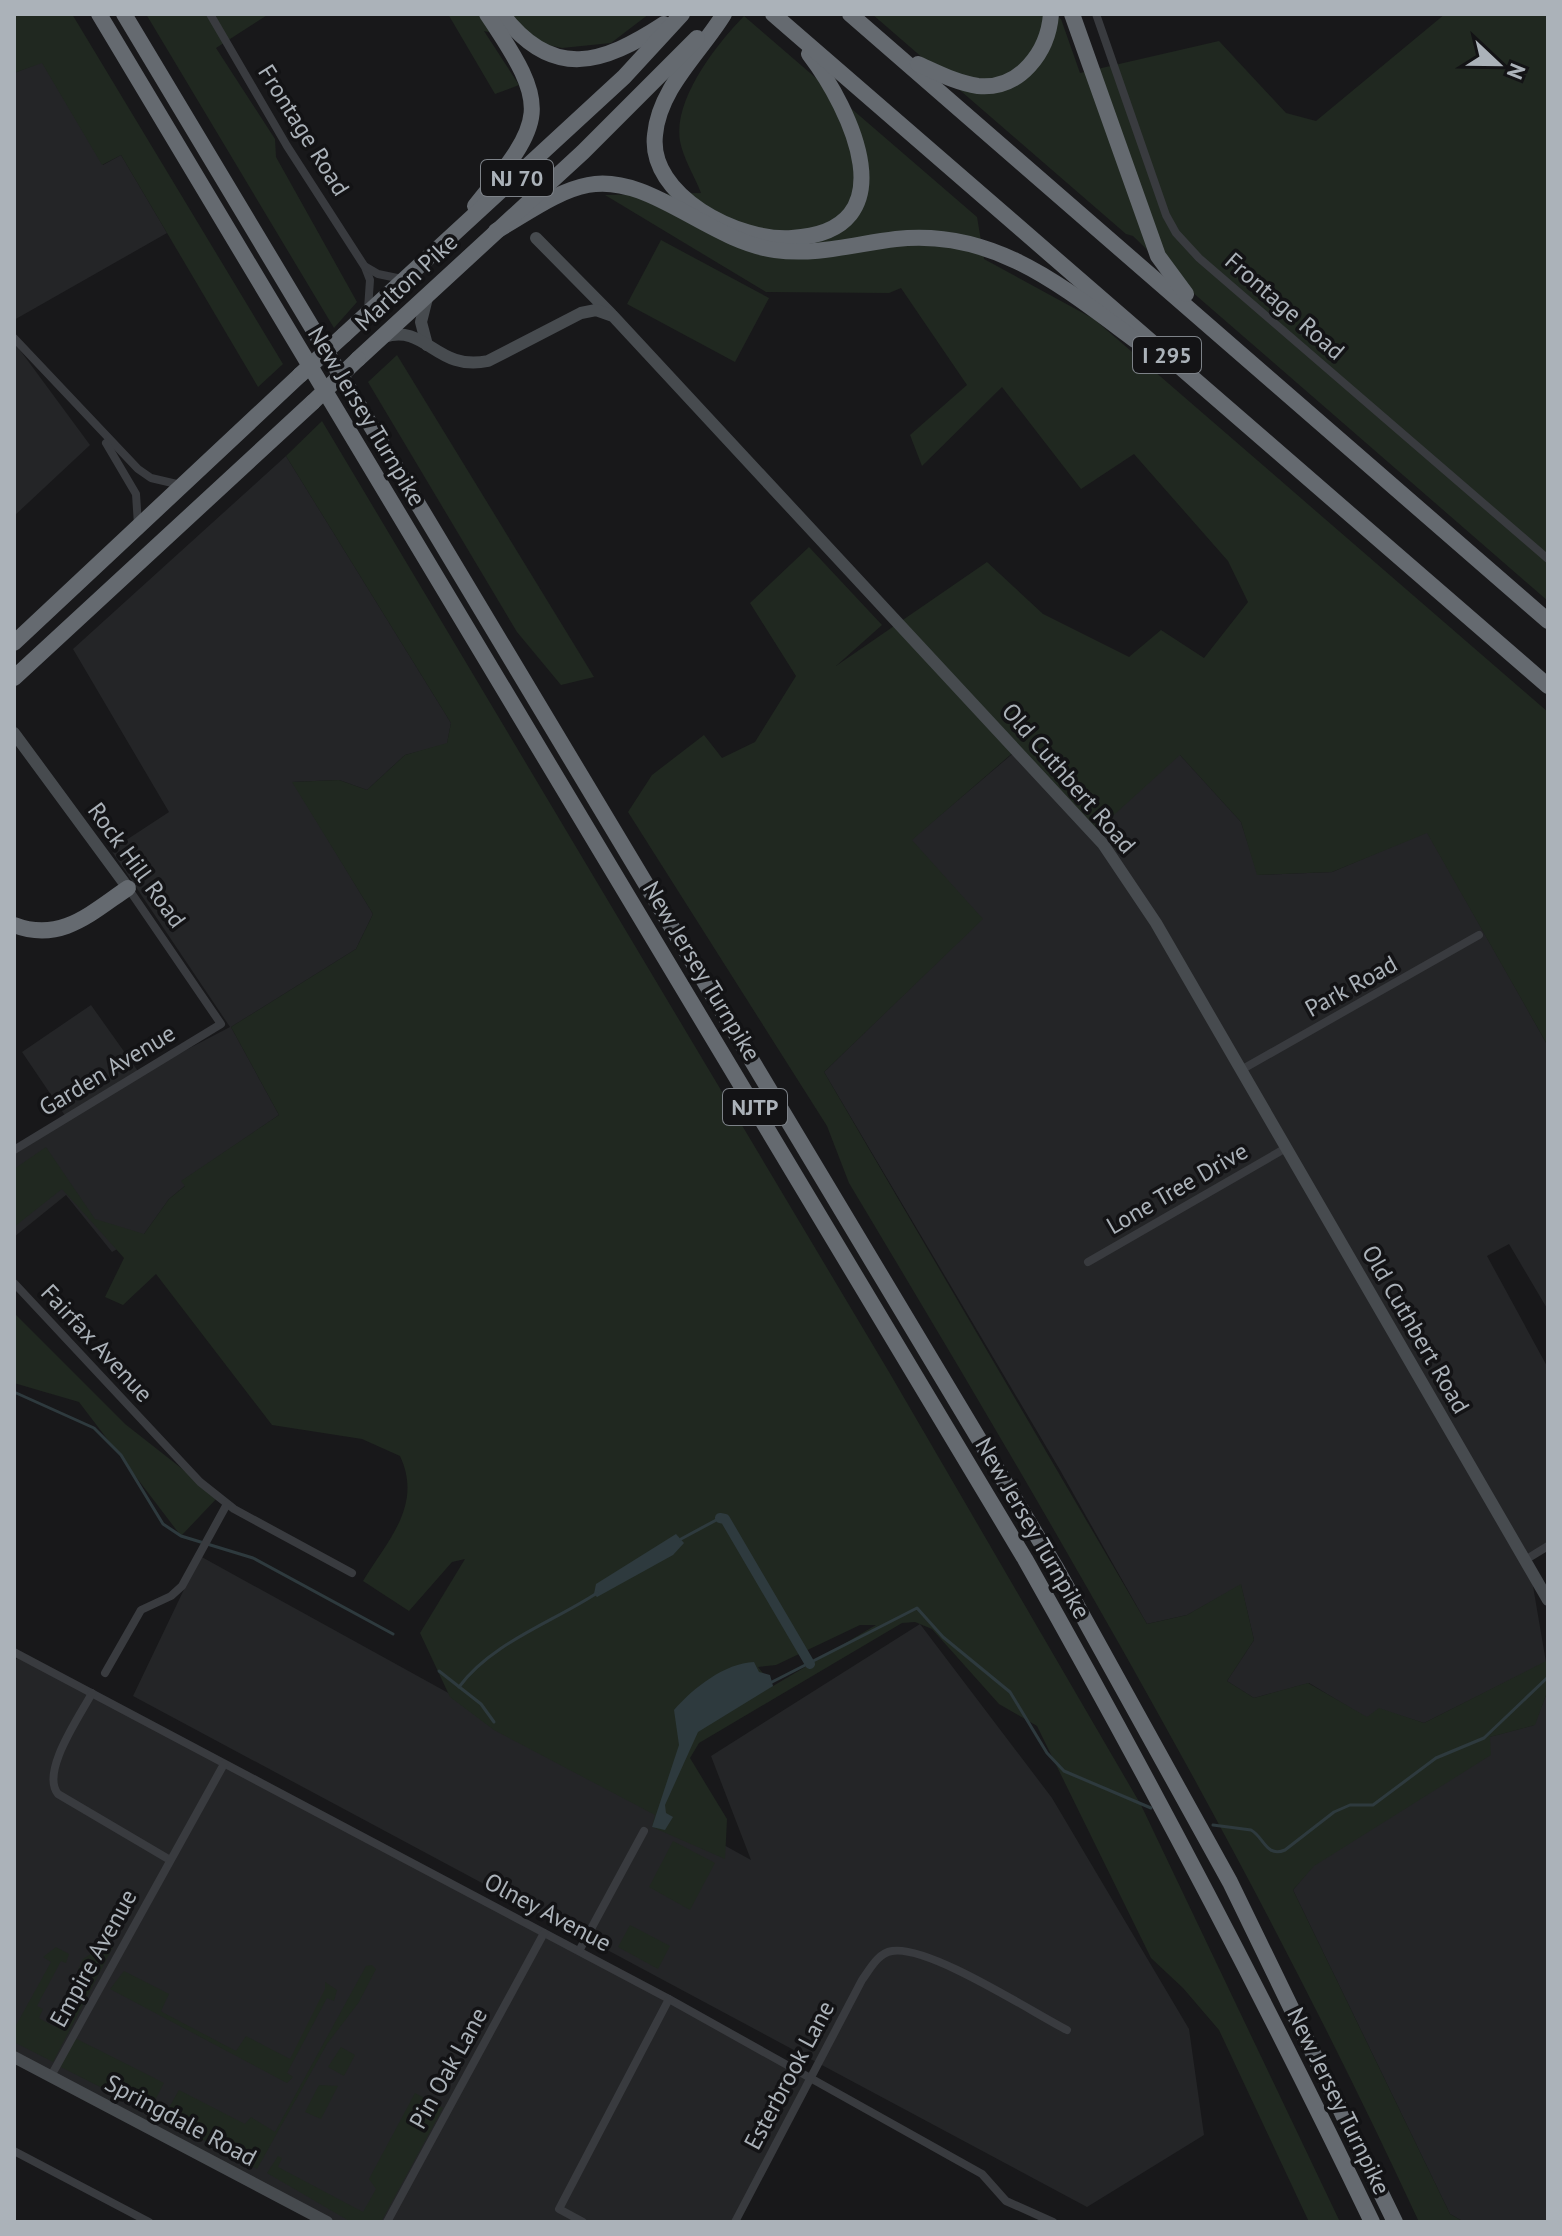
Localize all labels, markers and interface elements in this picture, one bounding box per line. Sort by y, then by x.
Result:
north arrow [1458,24,1538,104]
street label: Frontage Road [251,59,357,201]
text: N [1501,60,1532,83]
road number: NJ 70 [481,160,553,196]
street label: Marlton Pike [348,226,464,338]
street label: Frontage Road [1219,245,1351,367]
street label: New Jersey Turnpike [301,320,433,512]
road number: I 295 [1133,337,1201,373]
street label: Old Cuthbert Road [995,696,1143,860]
street label: Rock Hill Road [81,796,193,934]
street label: New Jersey Turnpike [636,875,768,1067]
street label: Park Road [1299,948,1403,1024]
street label: Garden Avenue [33,1017,181,1123]
road number: NJTP [723,1089,787,1125]
street label: Lone Tree Drive [1101,1135,1253,1241]
street label: Old Cuthbert Road [1355,1239,1477,1419]
street label: Fairfax Avenue [34,1277,160,1409]
street label: New Jersey Turnpike [968,1432,1098,1624]
street label: Olney Avenue [479,1866,617,1958]
street label: Empire Avenue [42,1884,144,2032]
street label: Esterbrook Lane [737,1995,841,2155]
street label: Pin Oak Lane [402,2002,494,2134]
street label: New Jersey Turnpike [1280,2002,1398,2200]
street label: Springdale Road [100,2067,262,2173]

